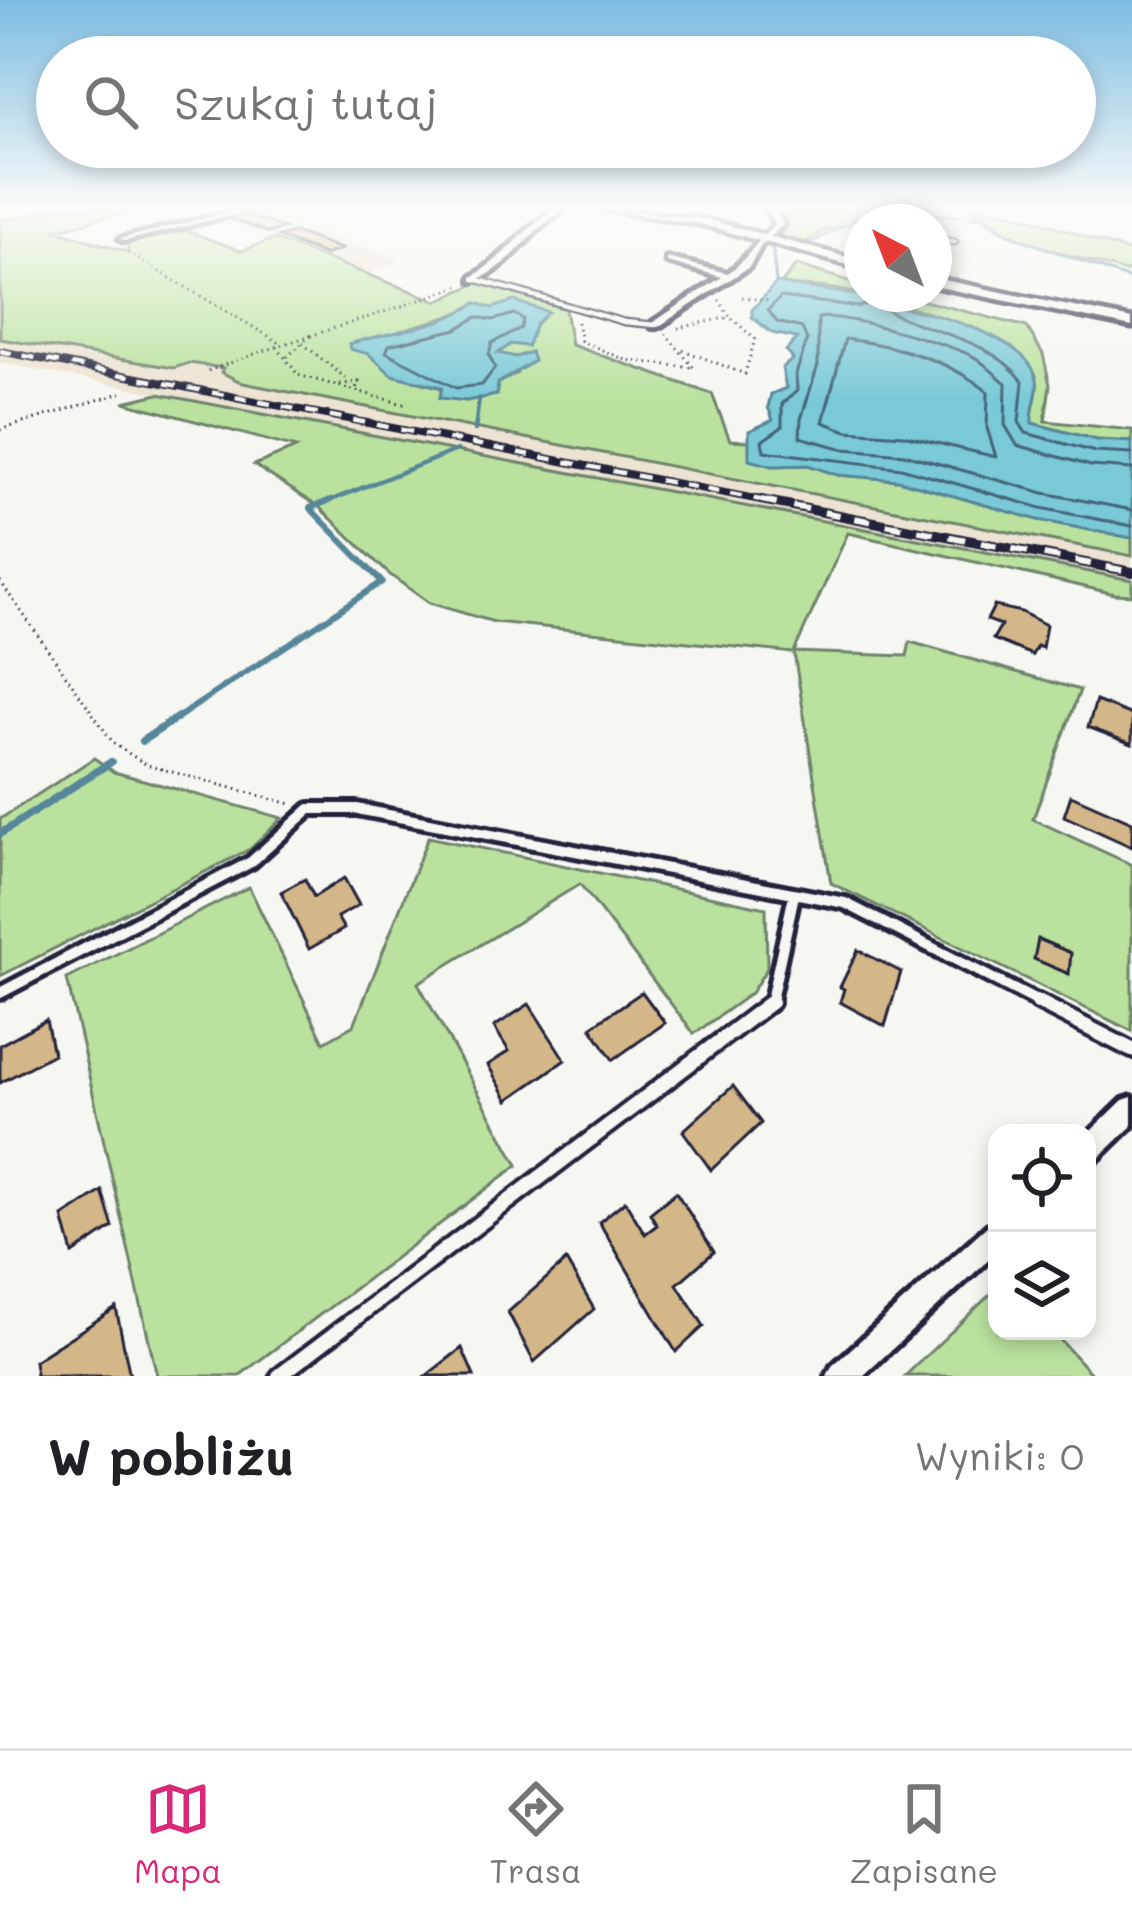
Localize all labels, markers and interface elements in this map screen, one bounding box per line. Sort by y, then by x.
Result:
search box [36,36,1096,168]
icon: search [78,69,144,135]
text: Szukaj tutaj [174,73,438,131]
north arrow [844,204,952,312]
map controls [988,1124,1096,1340]
button: locate [988,1124,1096,1232]
button: layers [988,1232,1096,1340]
text: W pobliżu [48,1421,294,1488]
text: Wyniki: 0 [915,1429,1084,1480]
tab: Mapa [134,1776,222,1891]
tab: Trasa [490,1776,582,1891]
tab: Zapisane [850,1776,998,1891]

